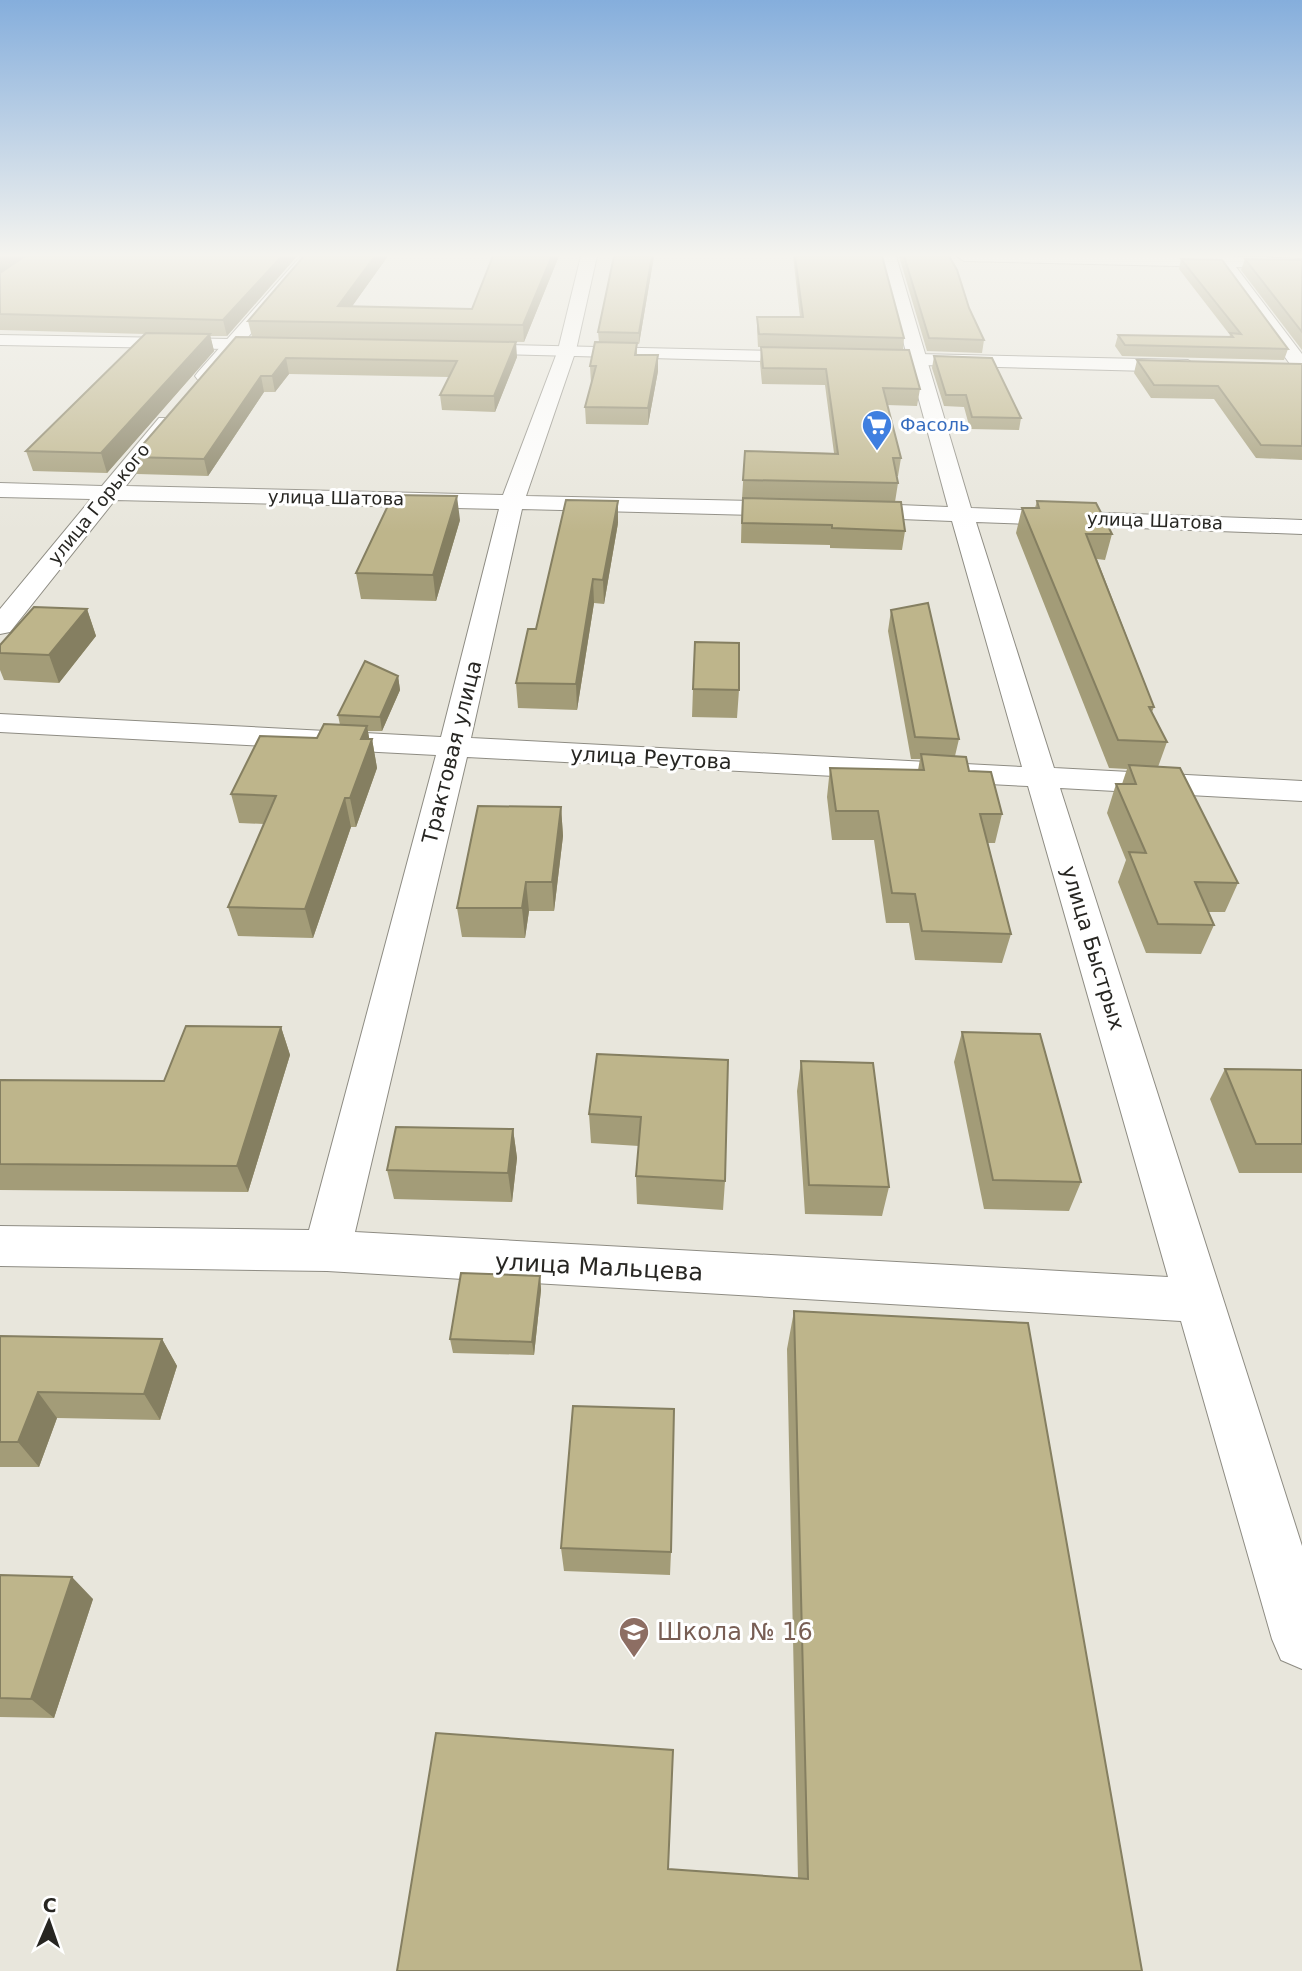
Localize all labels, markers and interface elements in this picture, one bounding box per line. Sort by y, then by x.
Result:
supermarket icon: Фасоль [860,408,894,452]
place label: Фасоль [900,414,970,435]
street label: улица Горького [43,439,154,568]
street label: улица Шатова [268,486,404,509]
street label: улица Шатова [1087,508,1223,533]
street label: Трактовая улица [417,658,486,847]
street label: улица Реутова [570,742,732,774]
street label: улица Быстрых [1057,863,1129,1033]
street label: улица Мальцева [494,1248,704,1286]
school or university icon: Школа № 16 [617,1615,651,1659]
place label: Школа № 16 [657,1618,813,1646]
north arrow [14,1887,84,1957]
text: С [42,1894,57,1916]

